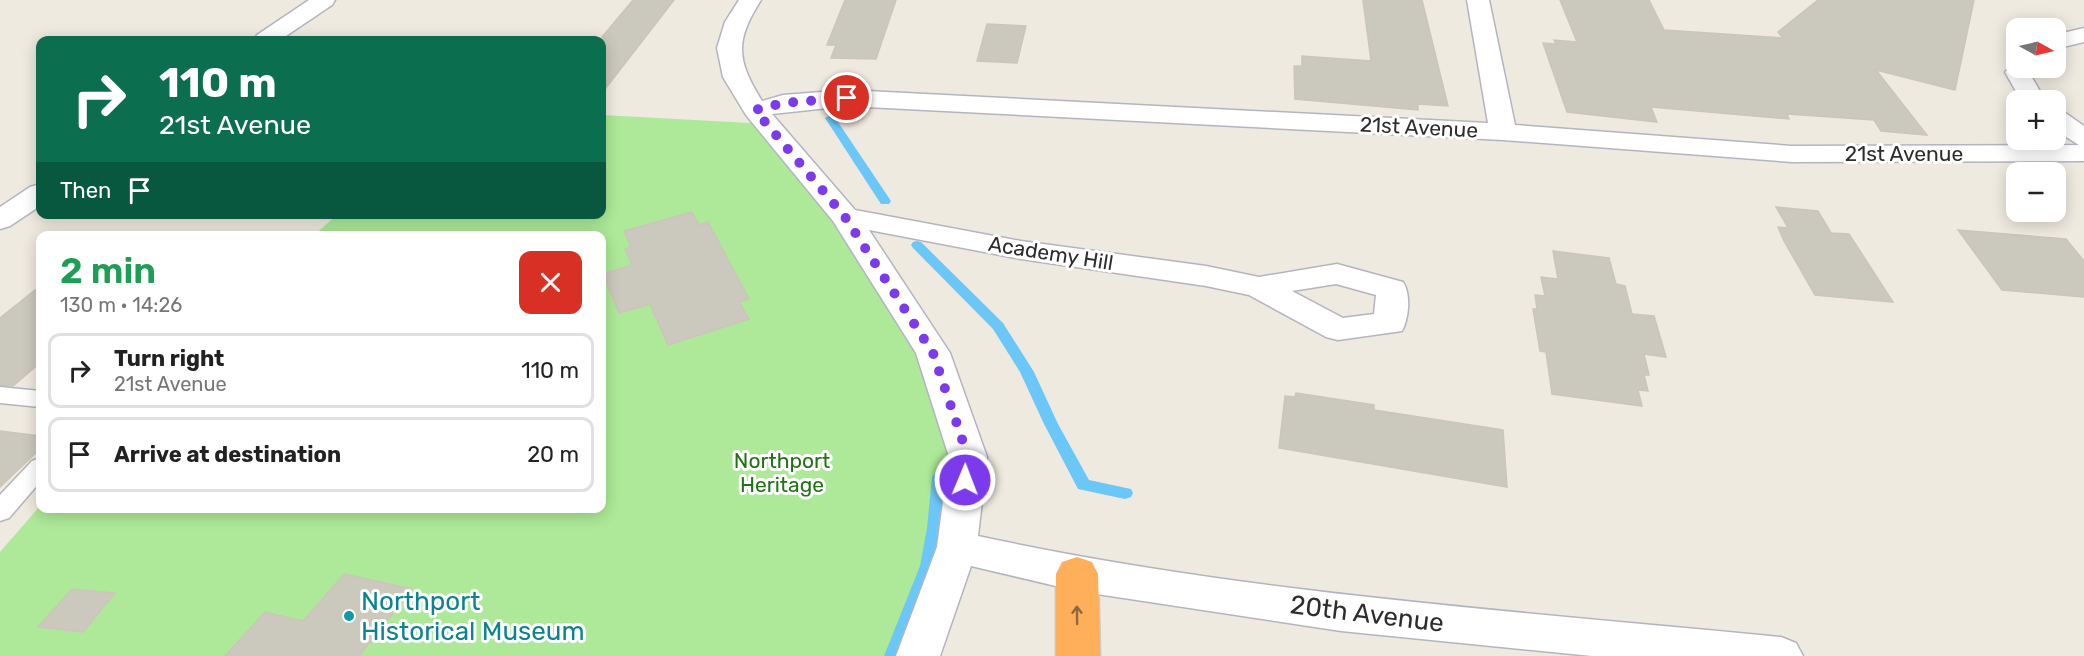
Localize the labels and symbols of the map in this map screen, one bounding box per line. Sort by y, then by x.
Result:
north arrow [2006,18,2066,78]
pin [821,72,872,123]
street label: 21st Avenue [1359,111,1479,143]
street label: 21st Avenue [1845,141,1963,166]
street label: Academy Hill [987,231,1115,275]
park label: Northport Heritage [734,448,830,497]
position arrow [933,448,997,512]
place label: Northport Historical Museum [361,586,585,647]
street label: 20th Avenue [1288,589,1446,639]
one-way arrow [1071,606,1083,626]
marker: Northport Historical Museum [342,609,356,623]

